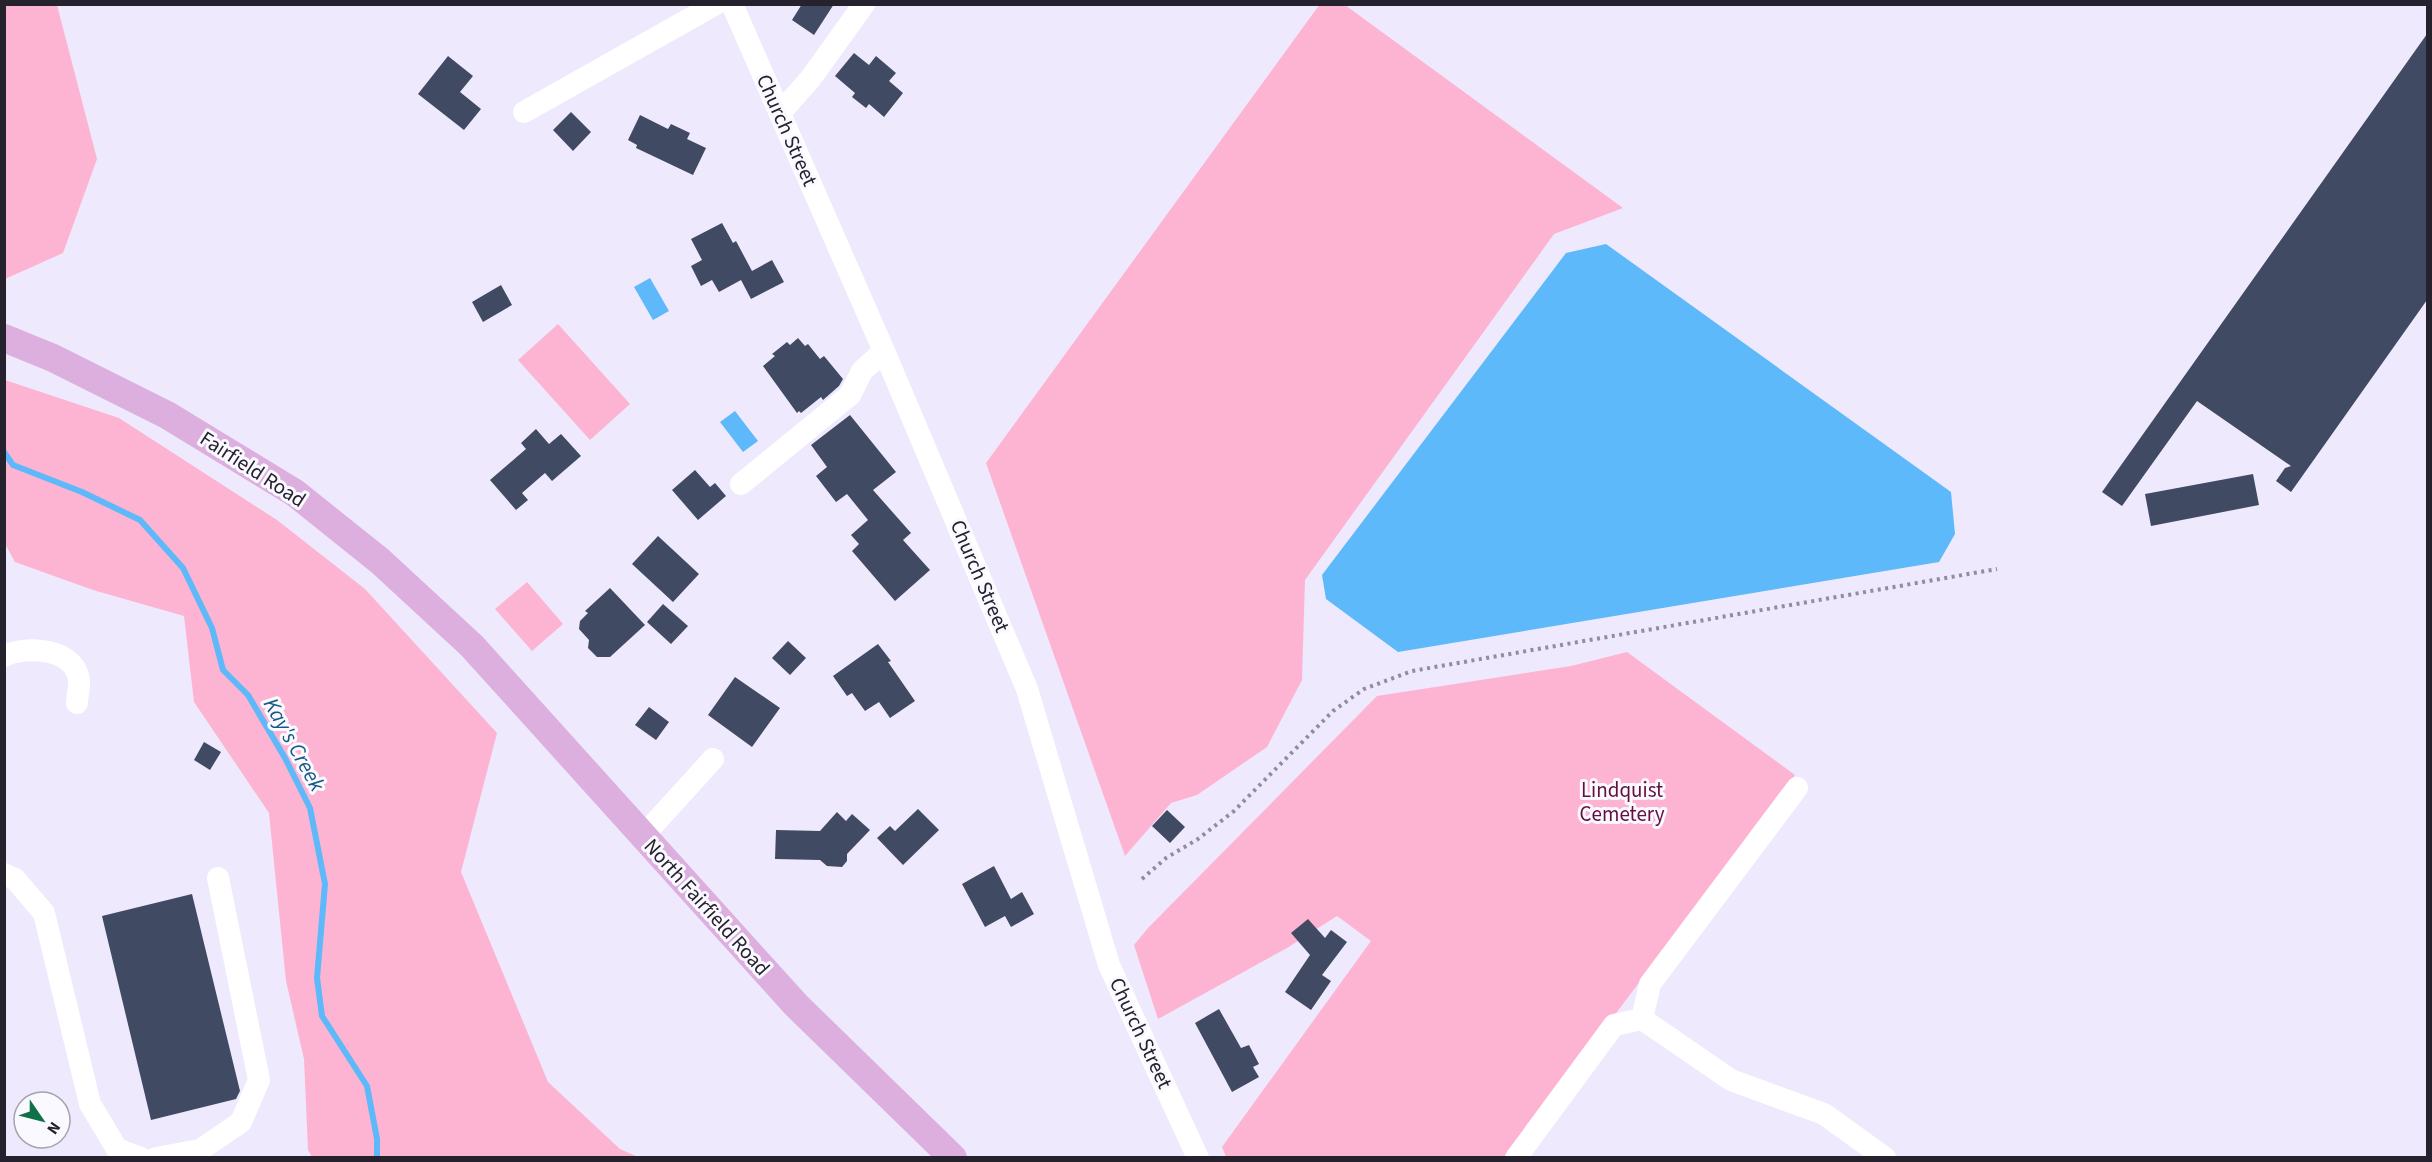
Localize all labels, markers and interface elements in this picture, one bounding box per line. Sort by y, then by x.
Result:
street label: Church Street [749,69,825,191]
street label: Fairfield Road [194,424,312,514]
street label: Church Street [943,515,1017,637]
water label: Kay's Creek [255,692,333,798]
park label: Lindquist Cemetery [1580,775,1665,829]
street label: North Fairfield Road [637,832,777,982]
street label: Church Street [1102,972,1180,1094]
north arrow [12,1090,72,1150]
text: N [41,1117,66,1139]

